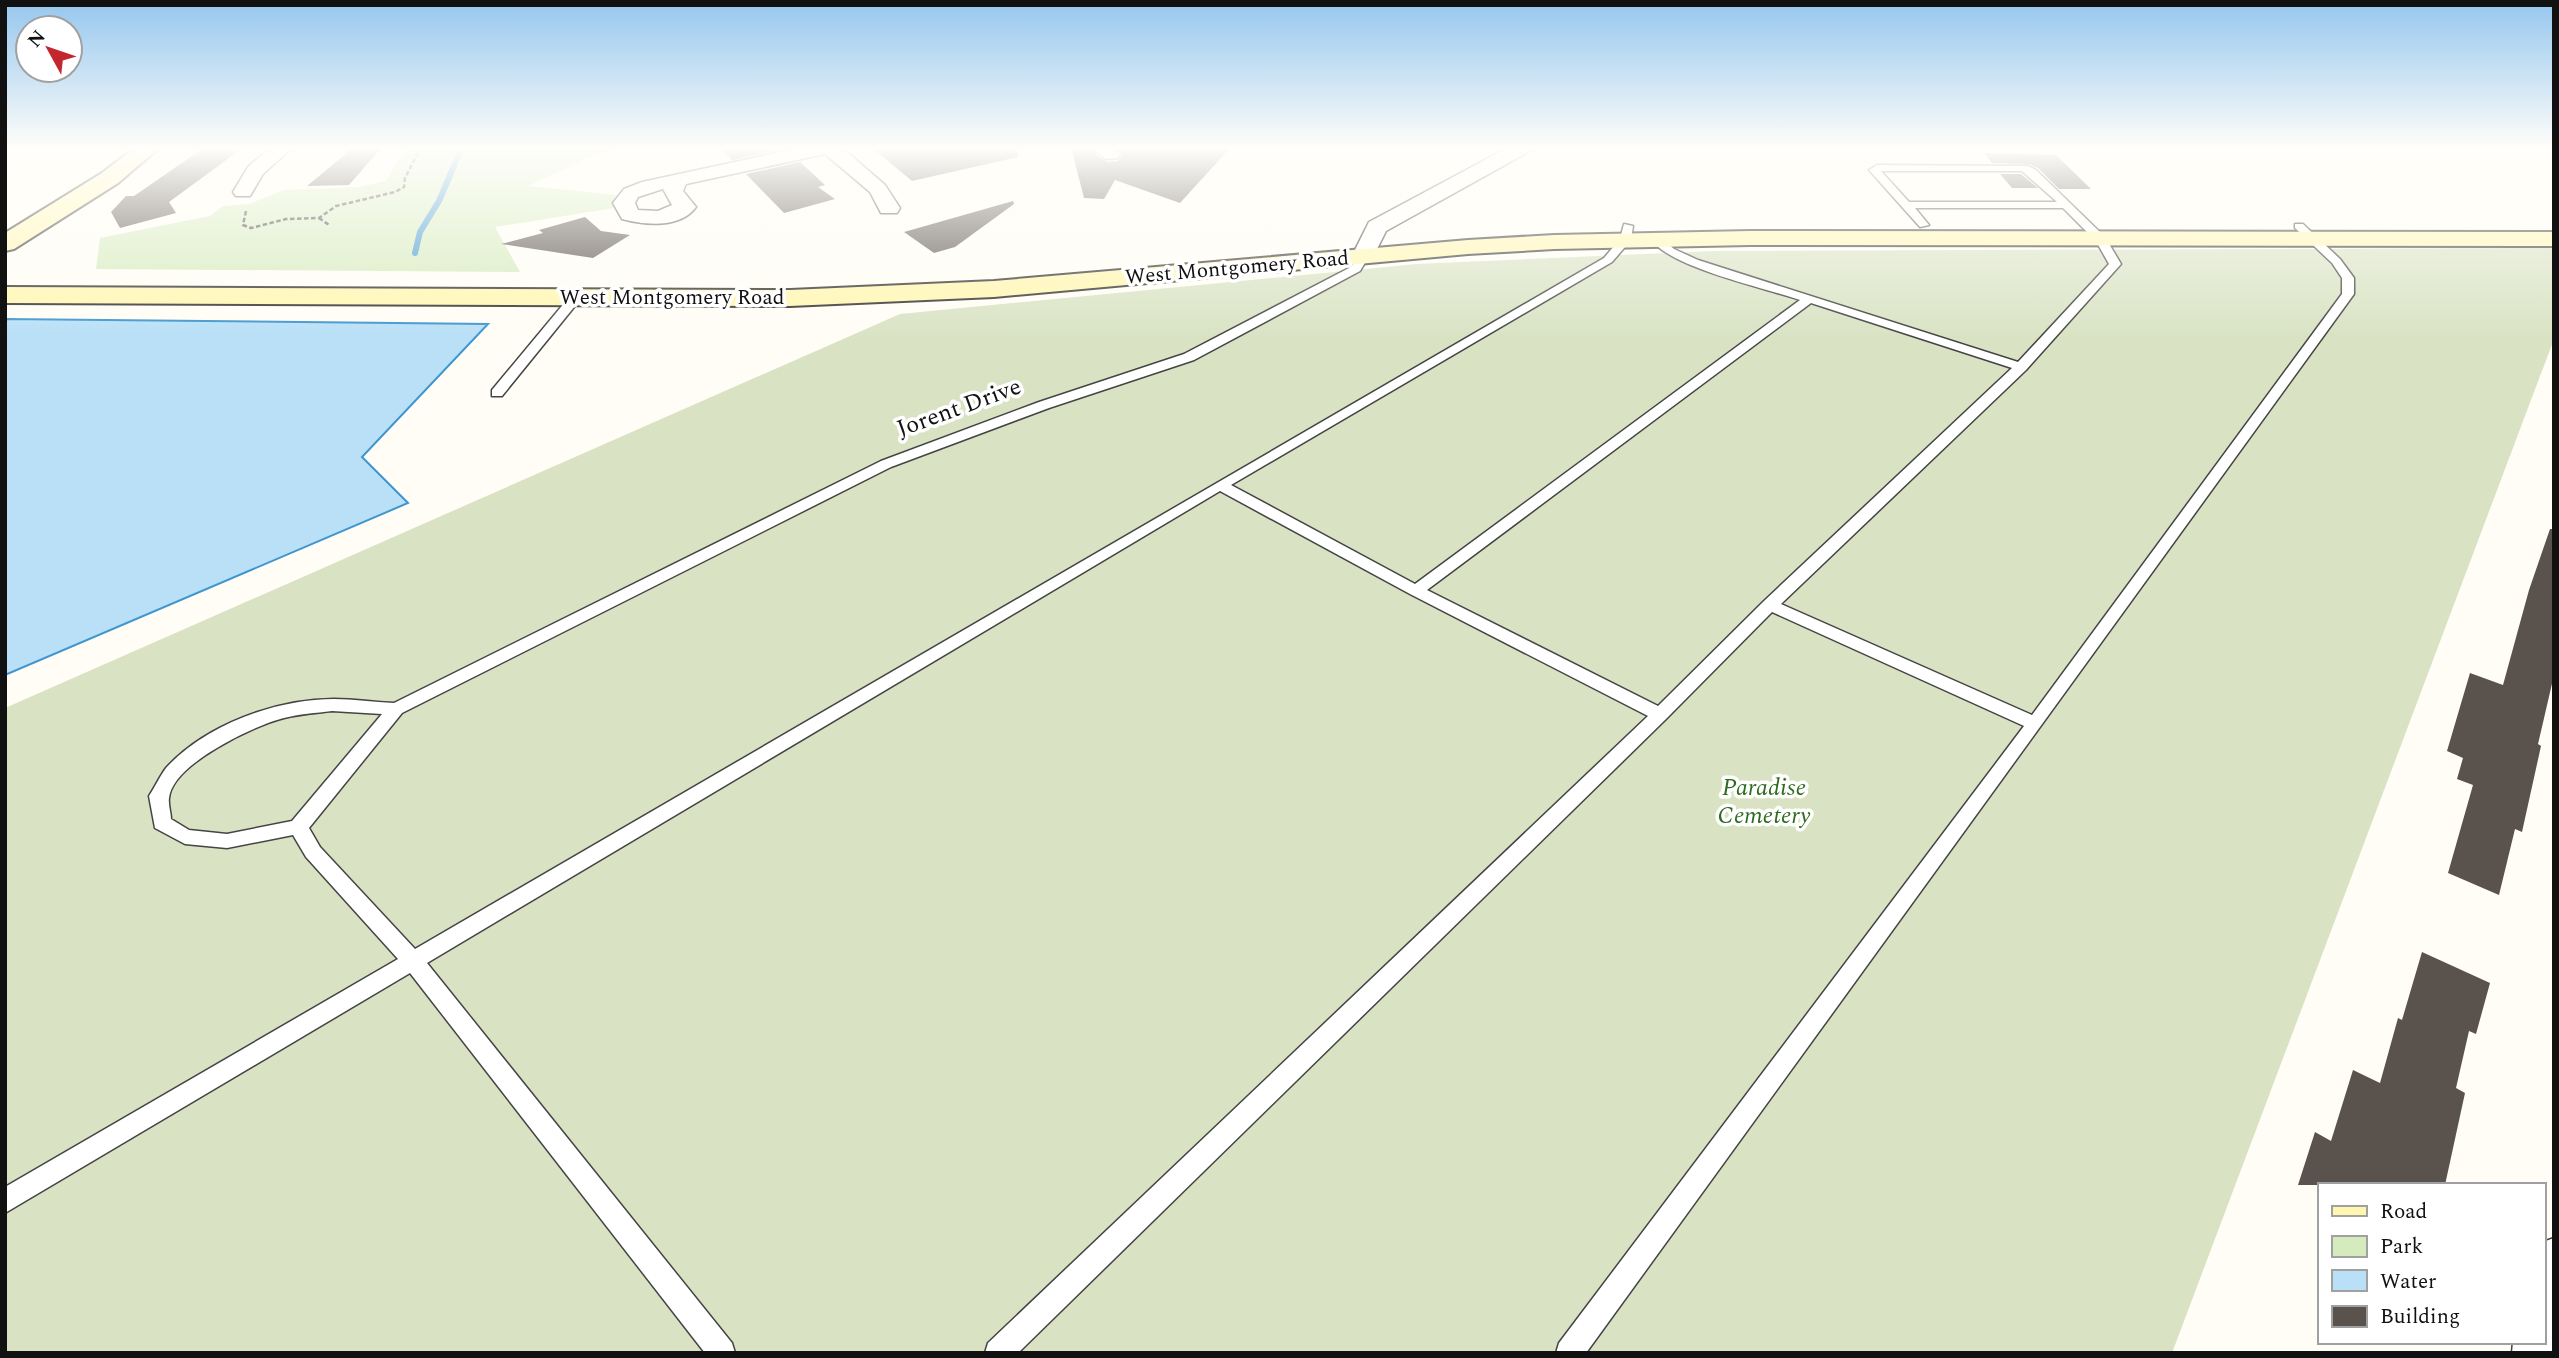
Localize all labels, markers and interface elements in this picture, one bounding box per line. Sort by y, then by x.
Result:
north arrow [14,14,84,84]
text: N [21,24,53,54]
street label: West Montgomery Road [1124,242,1350,294]
street label: West Montgomery Road [560,282,784,314]
street label: Jorent Drive [892,369,1026,447]
park label: Paradise Cemetery [1718,770,1811,834]
legend [2318,1183,2545,1344]
text: Road [2380,1196,2427,1228]
text: Park [2380,1231,2424,1263]
text: Water [2380,1266,2436,1298]
text: Building [2380,1301,2460,1333]

